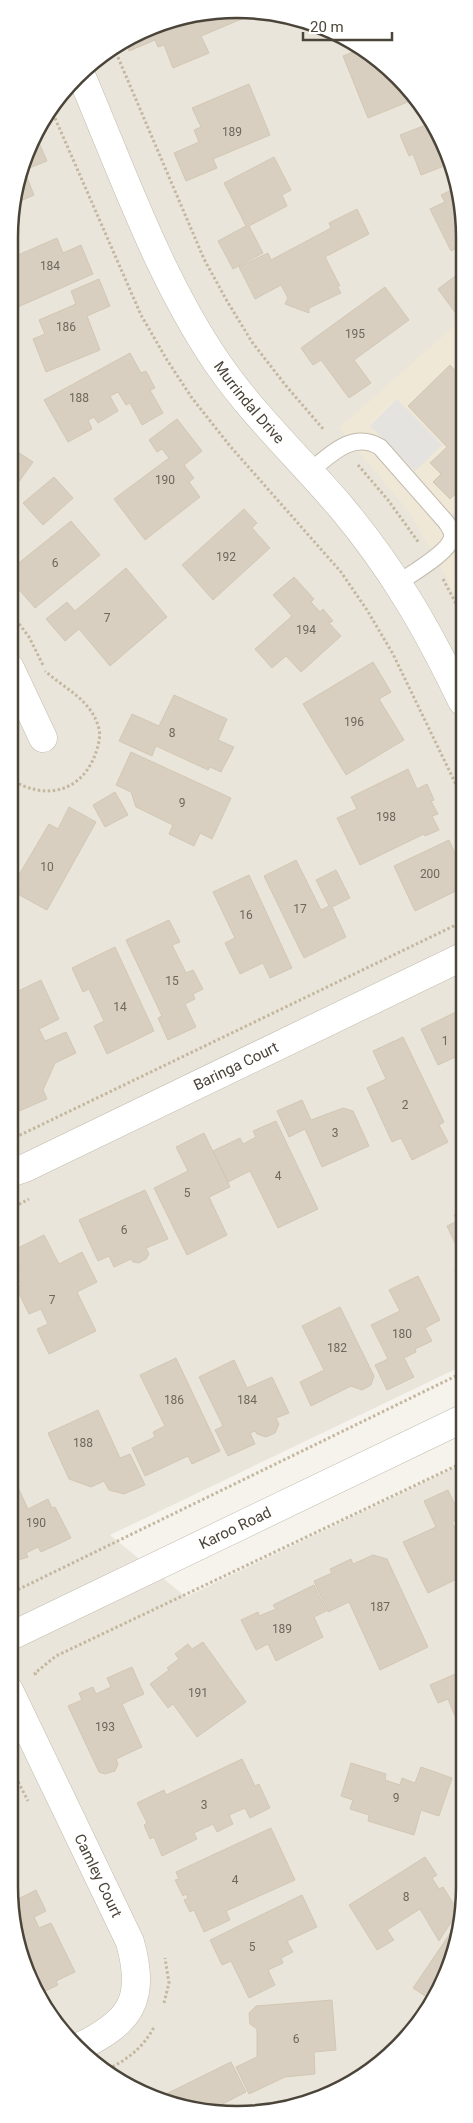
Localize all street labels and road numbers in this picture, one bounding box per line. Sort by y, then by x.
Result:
street label: Murrindal Drive [210,358,288,447]
street label: Baringa Court [191,1038,281,1094]
street label: Karoo Road [196,1503,274,1553]
street label: Camley Court [70,1831,126,1920]

